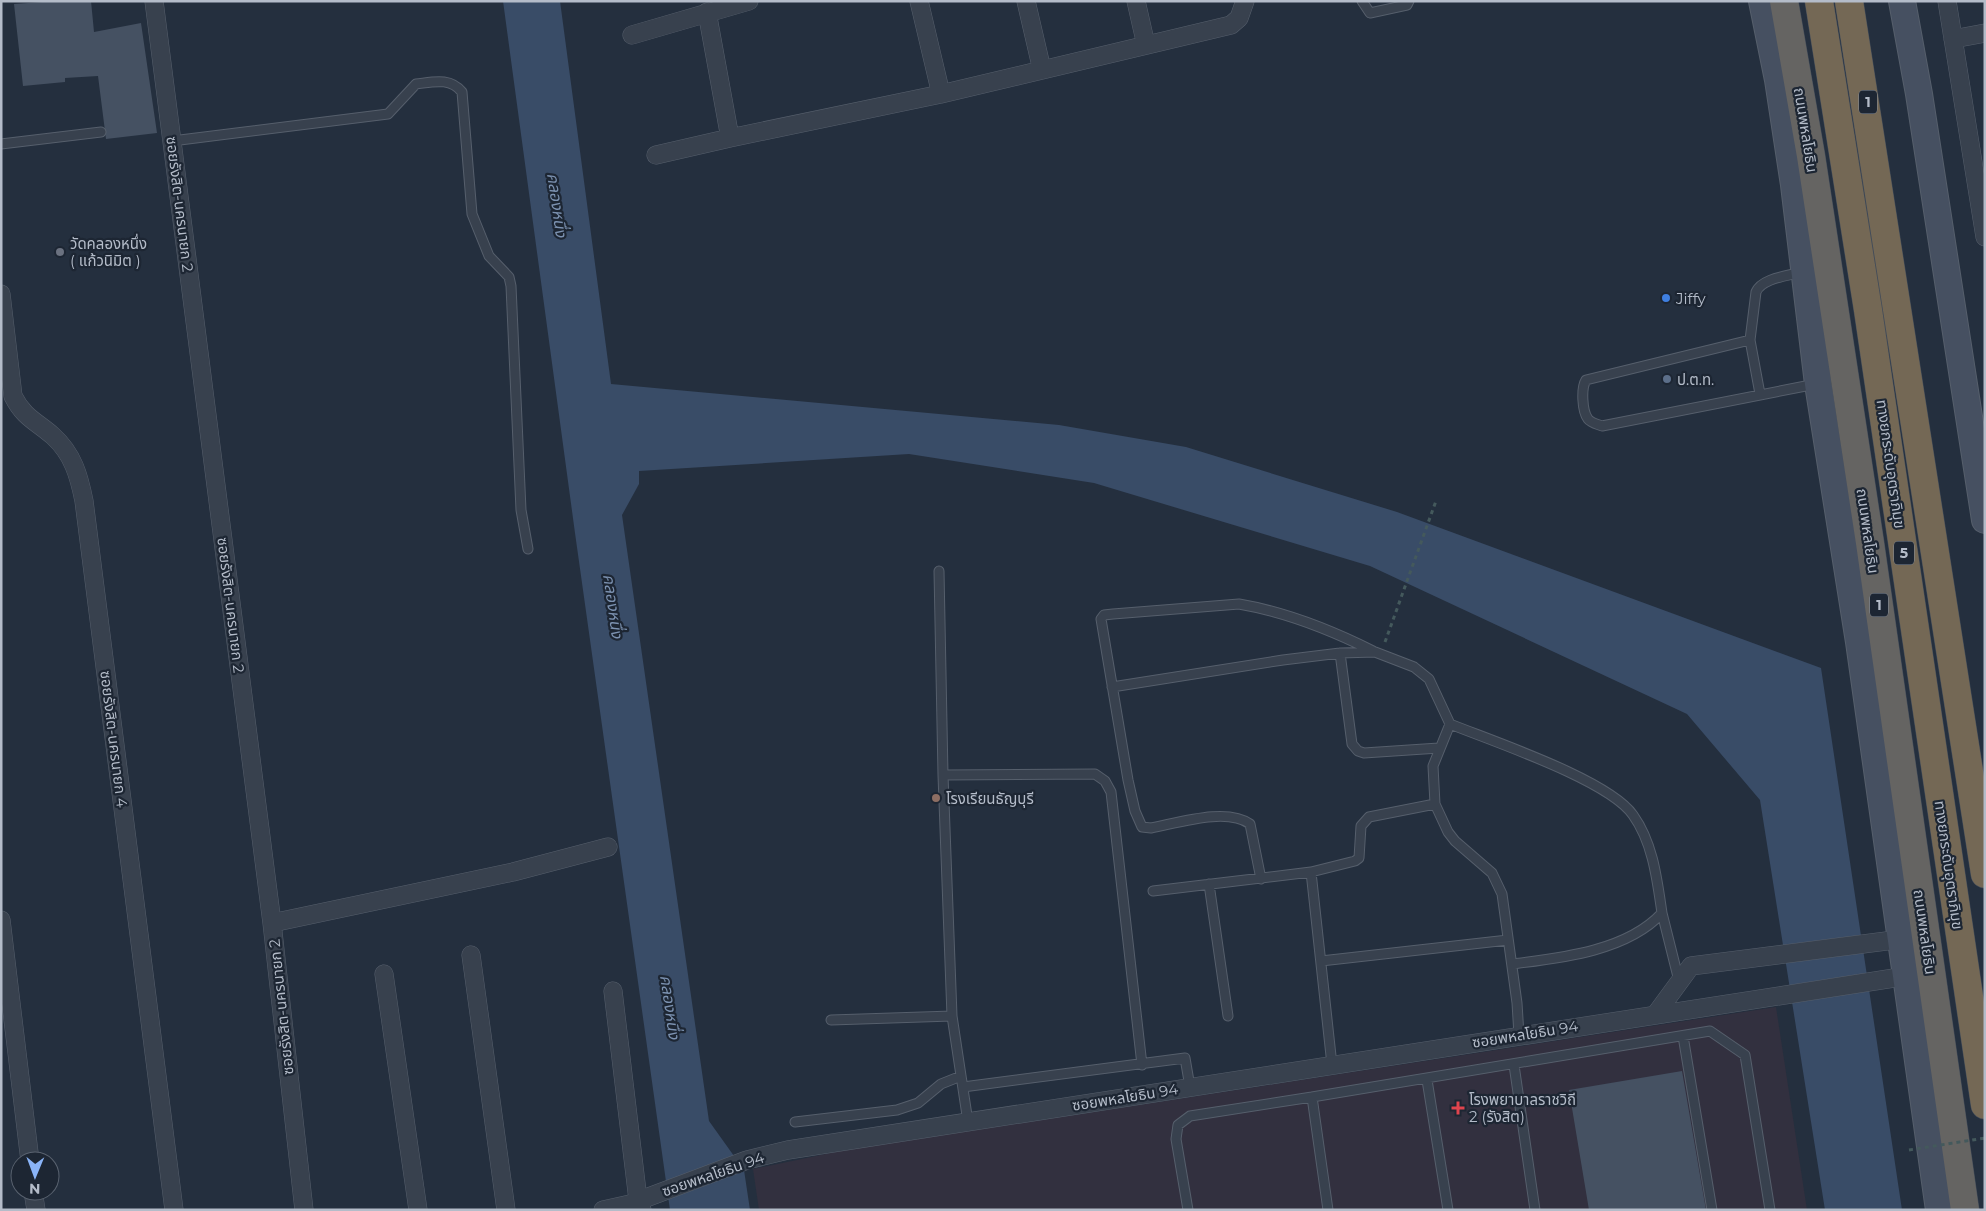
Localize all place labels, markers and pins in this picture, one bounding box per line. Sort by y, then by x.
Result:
place label: วัดคลองหนึ่ง ( แก้วนิมิต ) [70,233,147,270]
marker: วัดคลองหนึ่ง ( แก้วนิมิต ) [54,246,66,258]
place label: Jiffy [1675,289,1707,308]
marker: Jiffy [1660,292,1672,304]
place label: ป.ต.ท. [1677,370,1714,389]
marker: ป.ต.ท. [1661,373,1673,385]
place label: โรงเรียนธัญบุรี [946,789,1034,808]
marker: โรงเรียนธัญบุรี [930,792,942,804]
place label: โรงพยาบาลราชวิถี 2 (รังสิต) [1469,1090,1576,1126]
marker: โรงพยาบาลราชวิถี 2 (รังสิต) [1451,1101,1465,1115]

